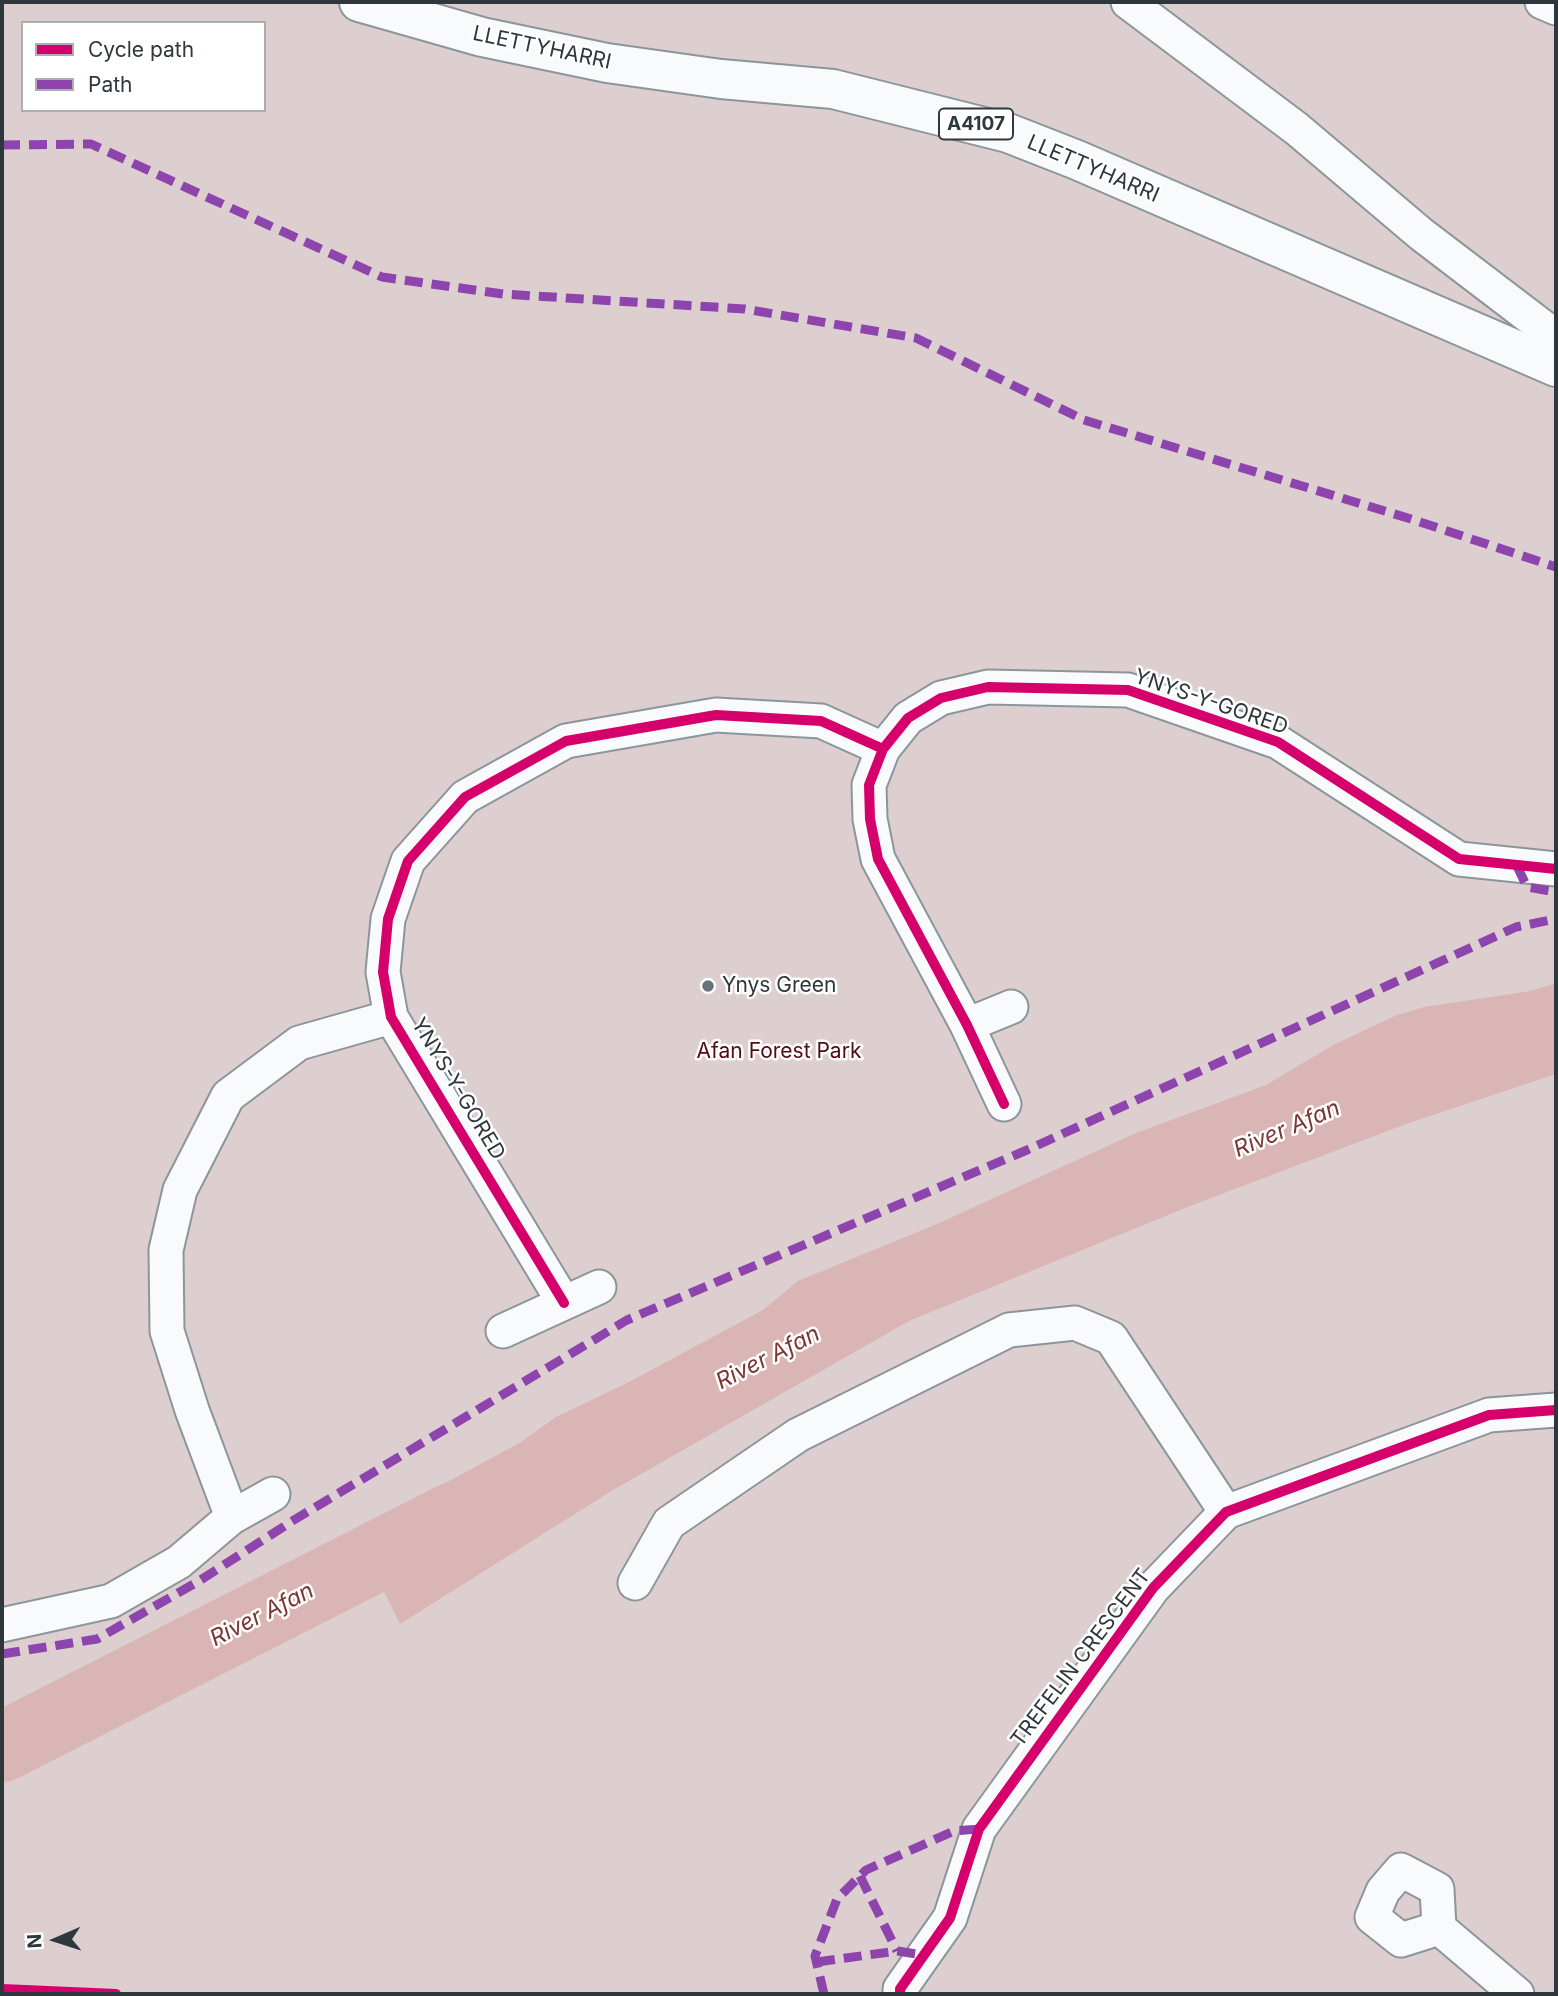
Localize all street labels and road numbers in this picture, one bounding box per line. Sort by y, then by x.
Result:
street label: LLETTYHARRI [470,21,614,75]
road number: A4107 [939,108,1013,140]
street label: LLETTYHARRI [1023,130,1163,208]
street label: YNYS-Y-GORED [1131,664,1291,740]
street label: YNYS-Y-GORED [406,1013,510,1165]
street label: TREFELIN CRESCENT [1006,1564,1156,1752]

